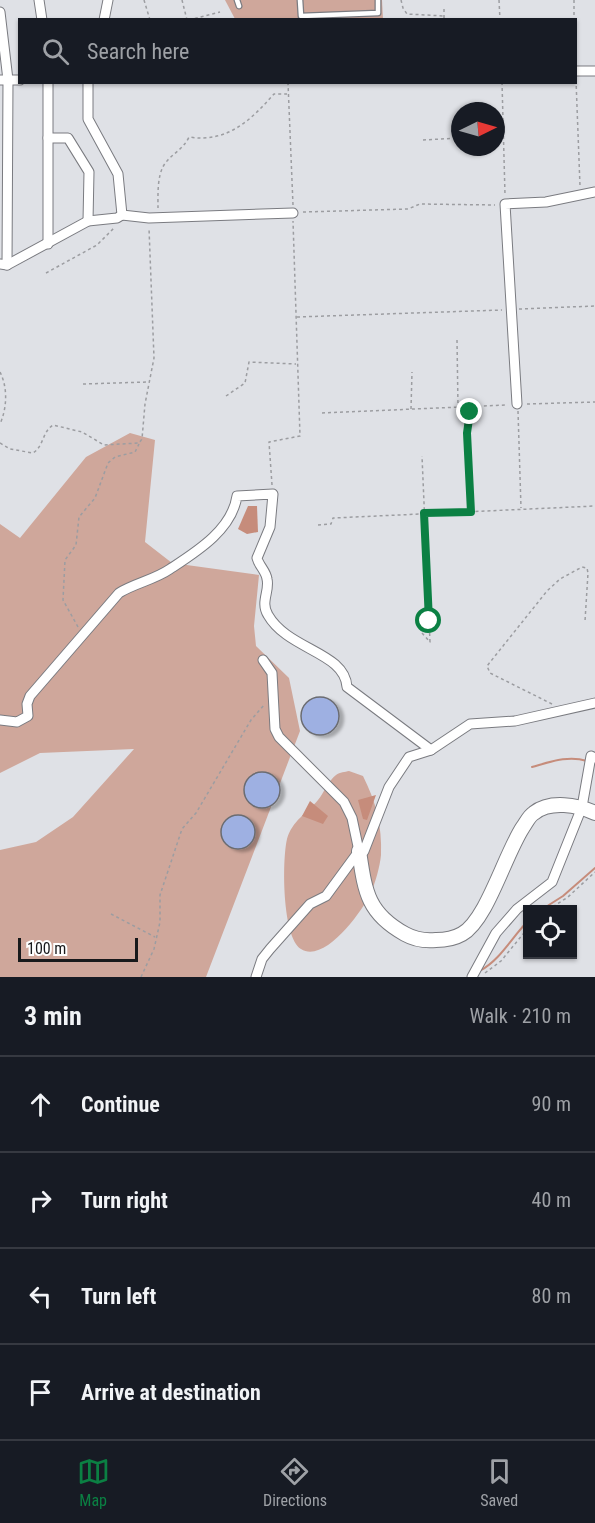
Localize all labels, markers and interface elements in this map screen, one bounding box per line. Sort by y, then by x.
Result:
search box [18,18,577,84]
icon: search [39,35,72,68]
text: Search here [87,39,189,64]
north arrow [451,102,505,156]
route end [456,398,482,424]
route start [415,607,441,633]
map controls [523,905,577,959]
button: locate [523,905,577,959]
scale bar [18,935,138,962]
text: 100 m [27,939,66,958]
text: 3 min [24,1001,82,1031]
text: Walk · 210 m [470,1004,571,1028]
icon: ahead [24,1088,57,1121]
text: Continue [81,1092,160,1117]
text: 90 m [532,1092,571,1116]
icon: right [24,1184,57,1217]
text: Turn right [81,1188,168,1213]
text: 40 m [532,1188,571,1212]
icon: left [24,1280,57,1313]
text: Turn left [81,1284,156,1309]
text: 80 m [532,1284,571,1308]
icon: arrive [24,1376,57,1409]
text: Arrive at destination [81,1380,261,1405]
tab: Map [77,1455,110,1510]
tab: Directions [263,1455,327,1510]
tab: Saved [480,1455,518,1510]

